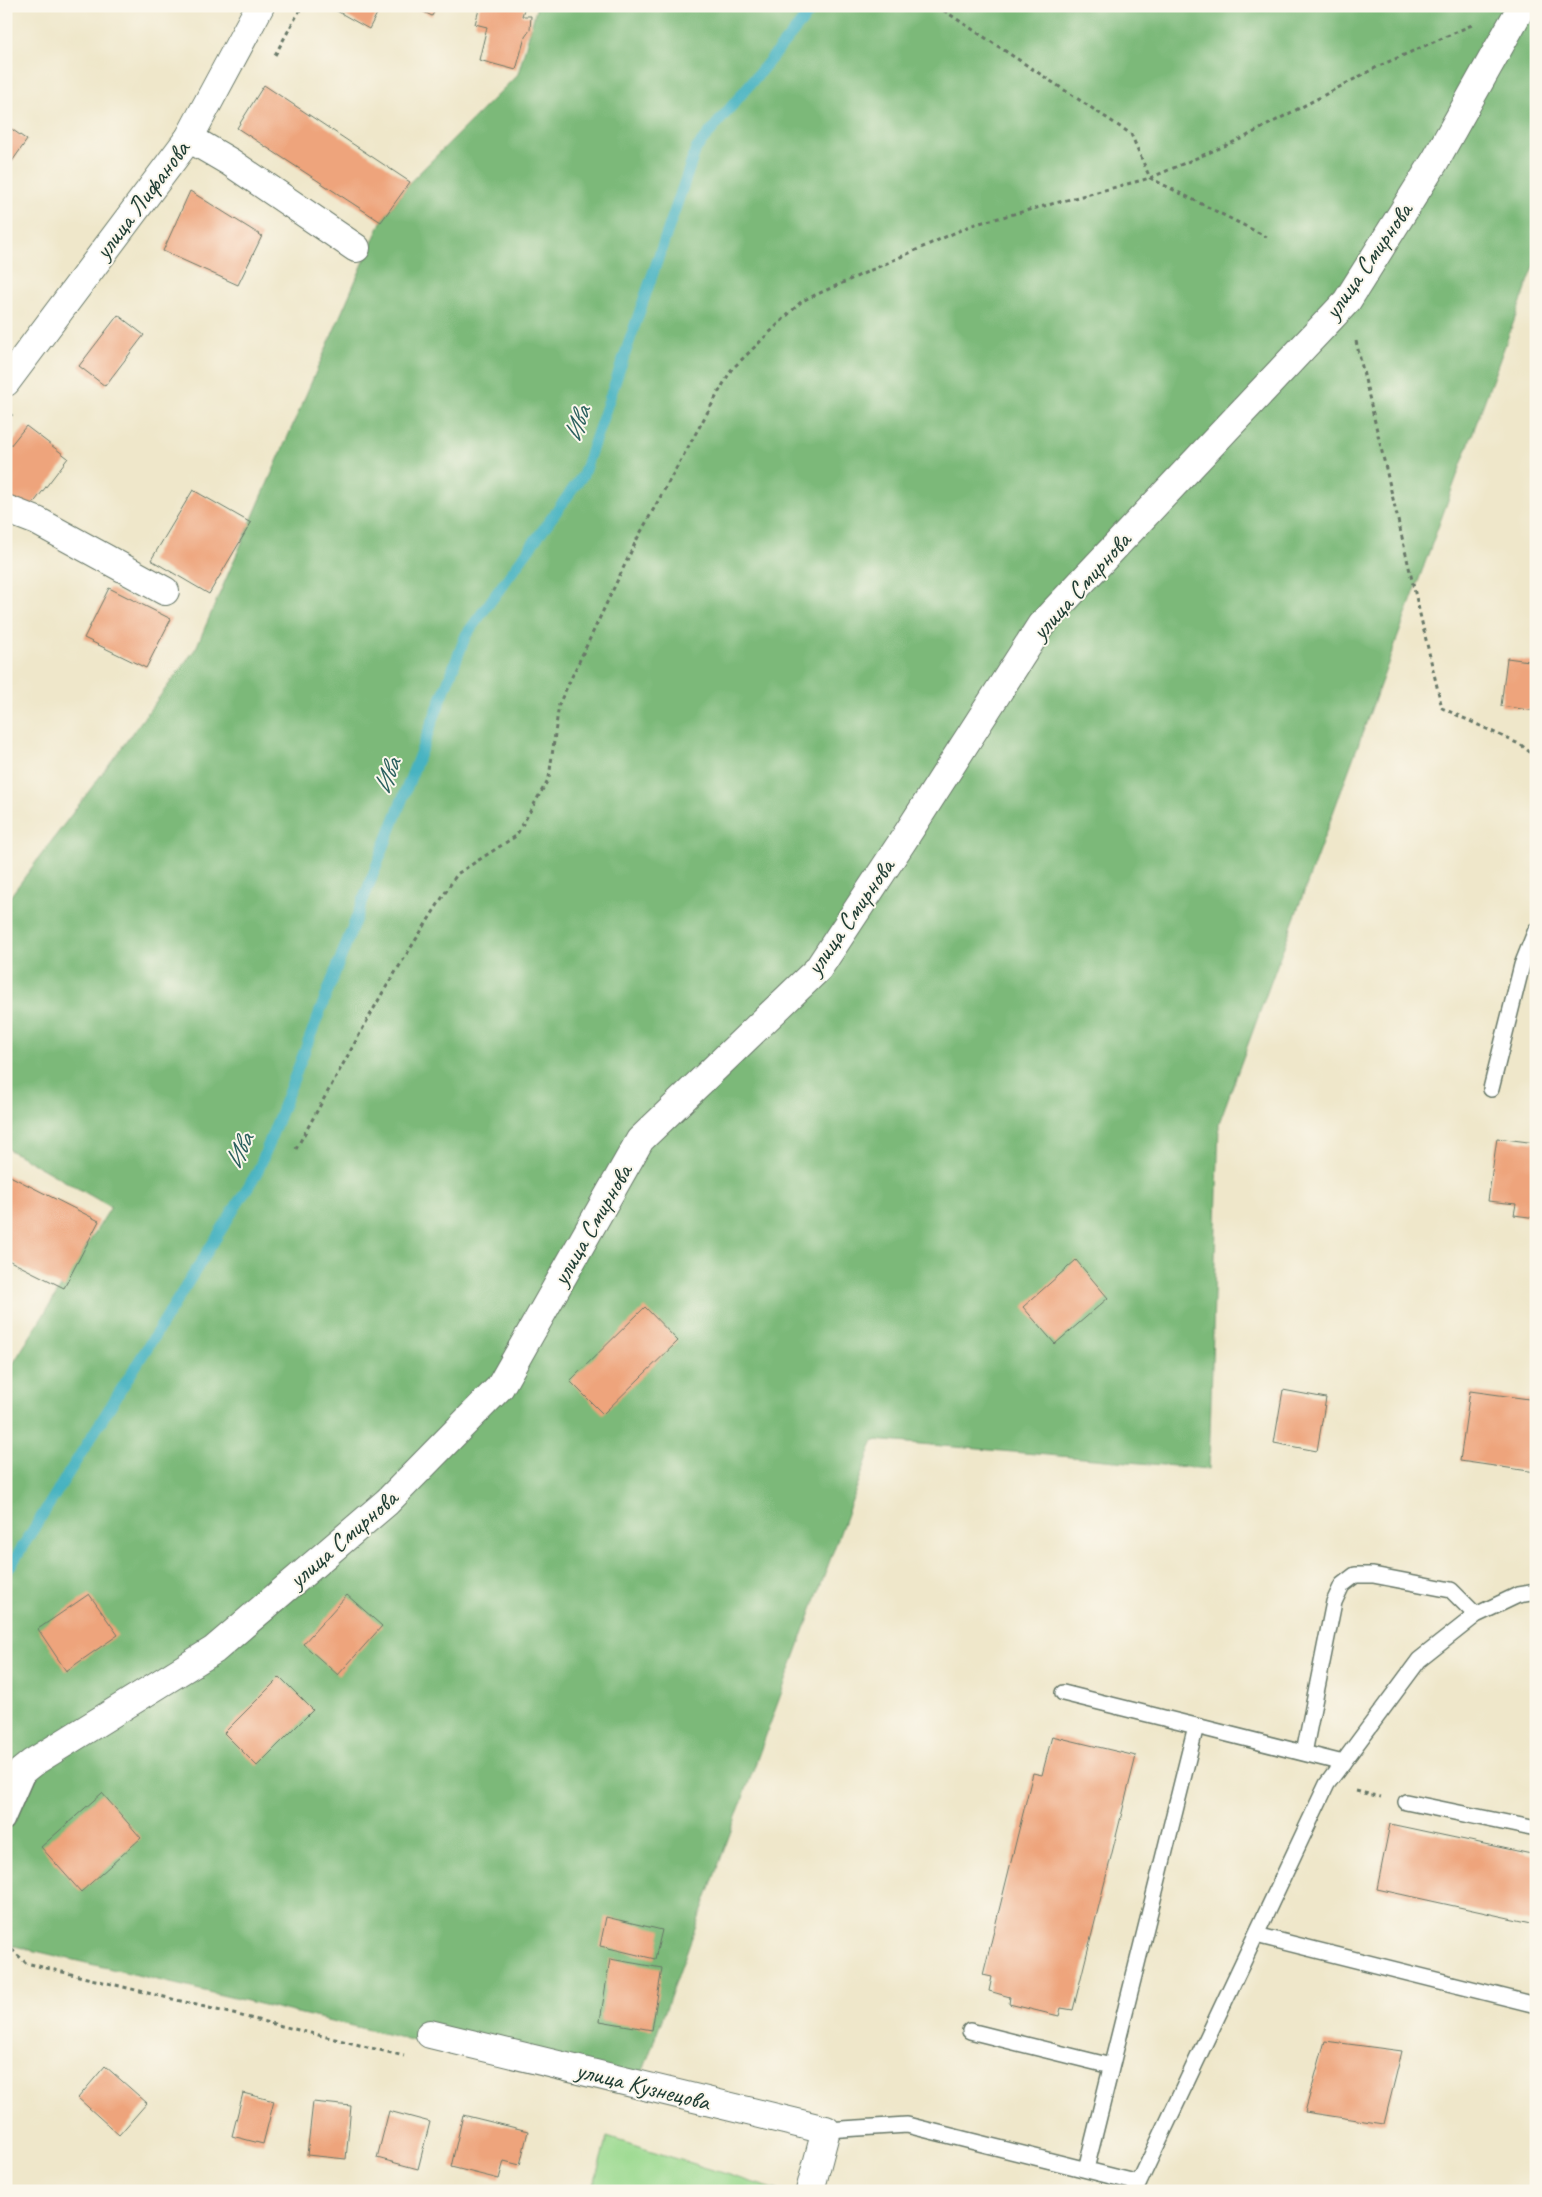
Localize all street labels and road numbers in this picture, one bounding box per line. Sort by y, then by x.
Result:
street label: улица Лифанова [86,133,198,267]
street label: улица Смирнова [1315,194,1421,327]
street label: улица Смирнова [1023,523,1140,648]
street label: улица Смирнова [797,850,903,983]
street label: улица Смирнова [543,1156,641,1293]
street label: улица Смирнова [280,1481,406,1597]
street label: улица Кузнецова [571,2053,715,2119]

